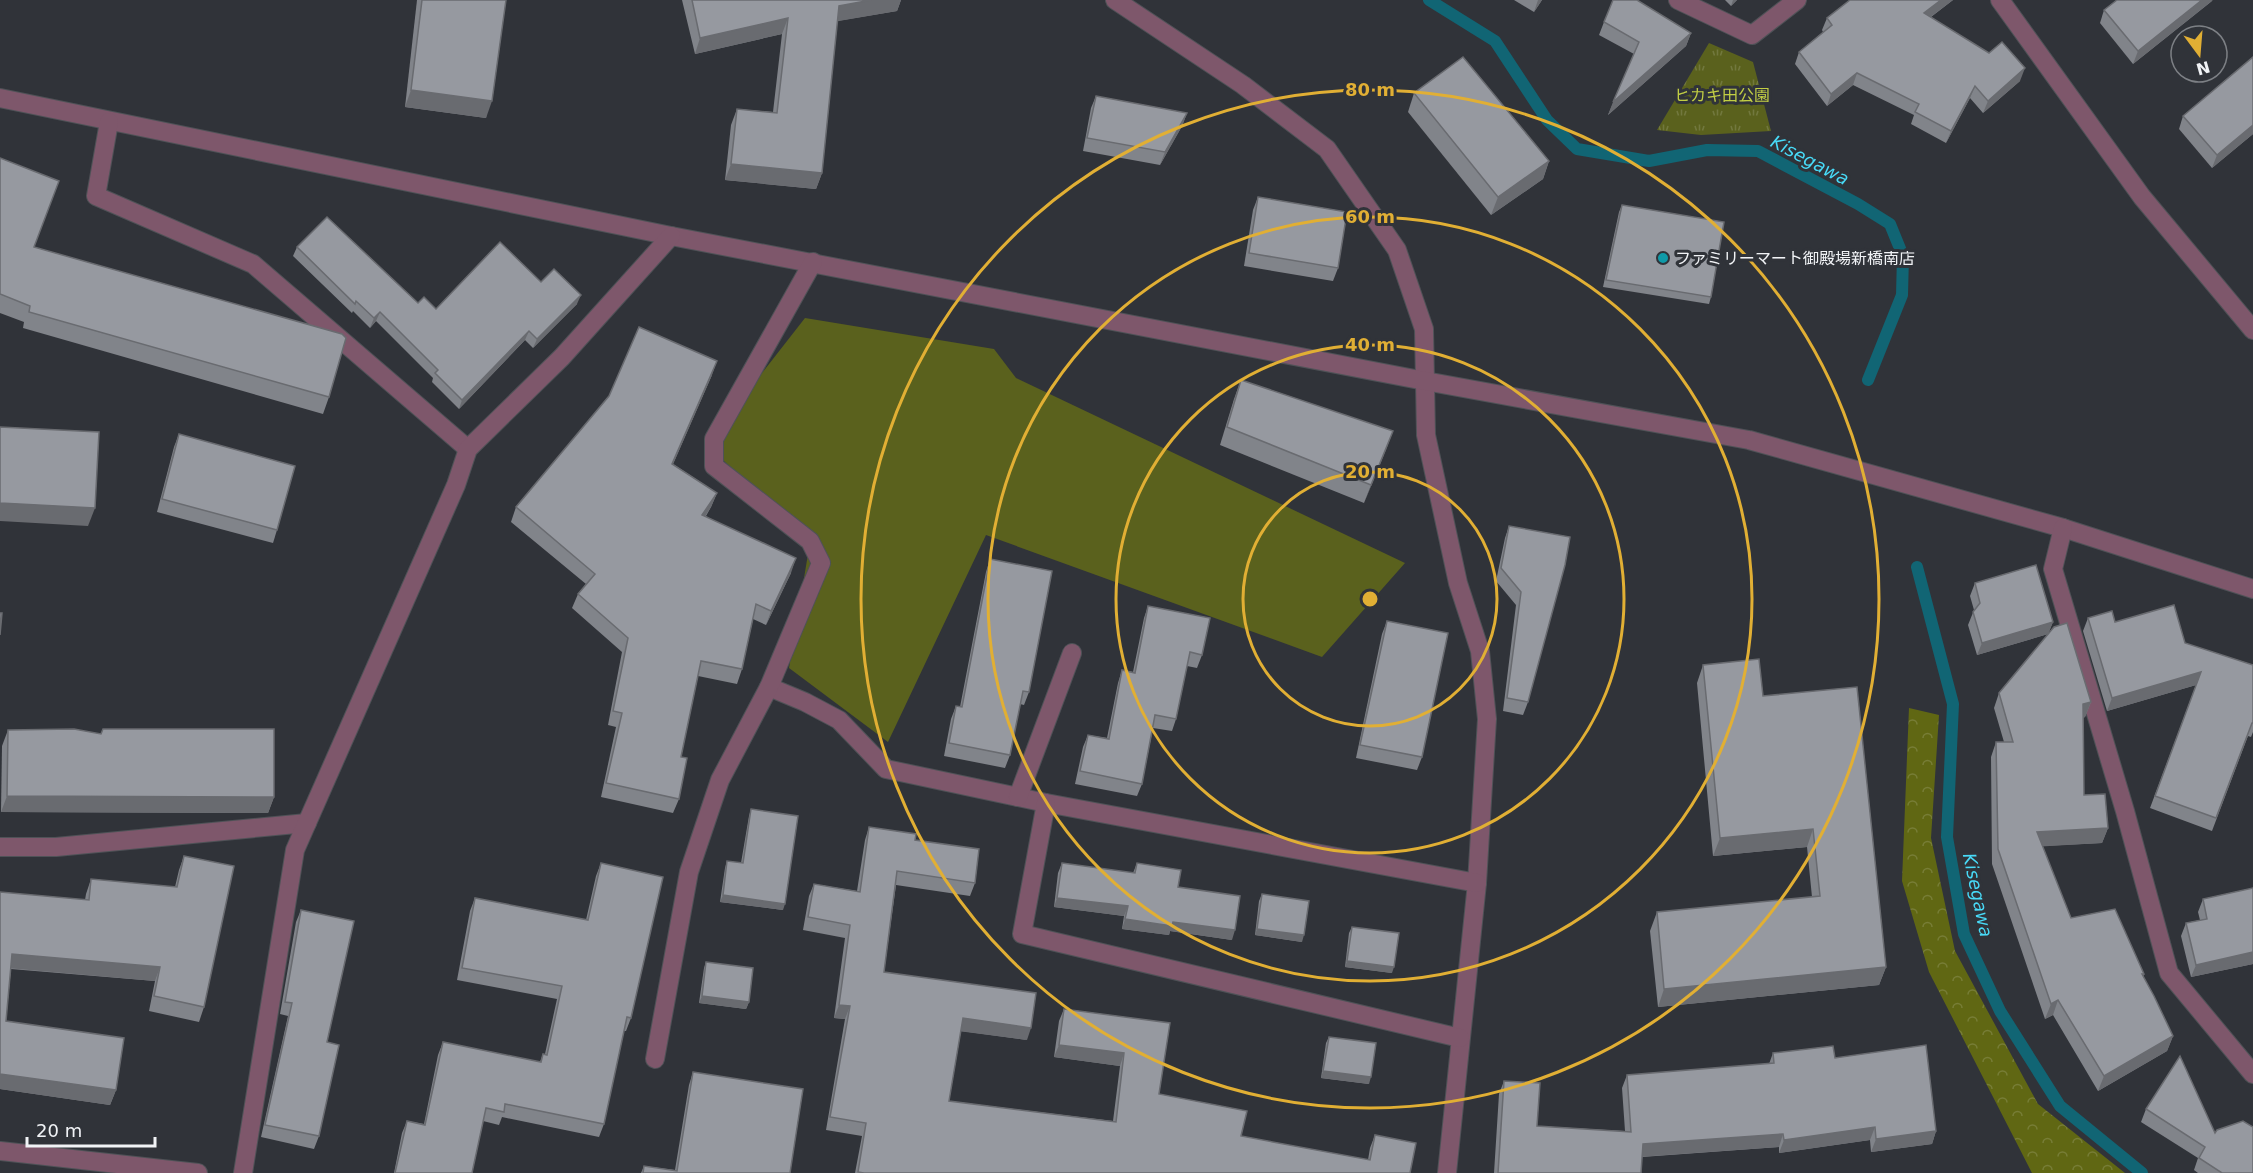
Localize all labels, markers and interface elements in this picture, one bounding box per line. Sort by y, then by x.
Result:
north arrow [2169,24,2229,84]
text: N [2194,57,2212,79]
text: 80 m [1345,79,1395,100]
park label: ヒカキ田公園 [1674,86,1770,105]
water label: Kisegawa [1767,131,1853,189]
text: 60 m [1345,206,1395,227]
place label: ファミリーマート御殿場新橋南店 [1675,249,1915,268]
marker: ファミリーマート御殿場新橋南店 [1656,251,1670,265]
text: 40 m [1345,334,1395,355]
text: 20 m [1345,461,1395,482]
centre of rings [1360,589,1380,609]
water label: Kisegawa [1959,851,1997,939]
scale bar [27,1110,154,1148]
text: 20 m [36,1120,82,1141]

